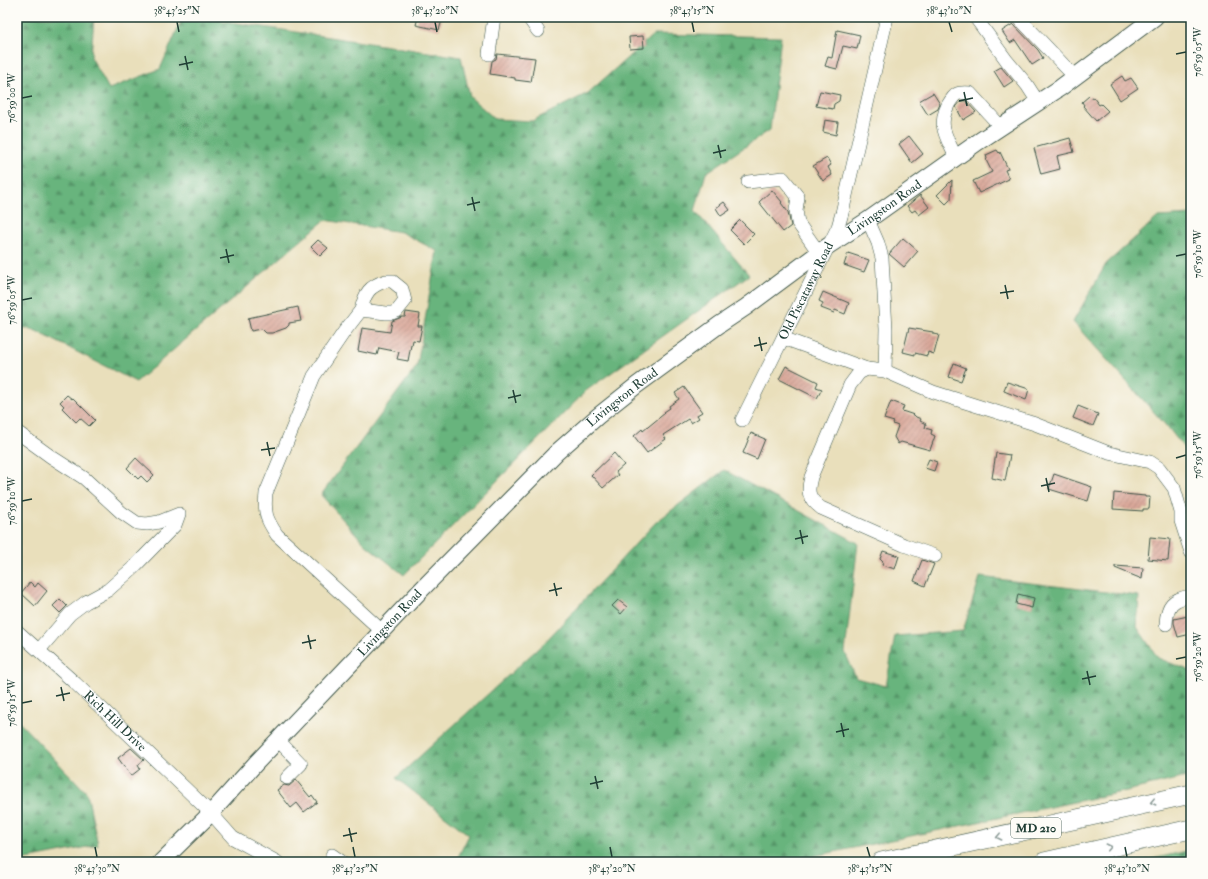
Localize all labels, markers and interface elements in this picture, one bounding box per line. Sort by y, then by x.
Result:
text: 38°43'25"N [154,5,200,17]
text: 38°43'20"N [411,5,459,17]
text: 38°43'15"N [669,5,715,17]
text: 38°43'10"N [926,5,972,17]
text: 76°59'05"W [1192,27,1204,77]
text: 76°59'00"W [6,72,18,123]
street label: Livingston Road [845,176,925,239]
text: 76°59'10"W [1192,229,1204,278]
street label: Old Piscataway Road [775,239,837,343]
text: 76°59'05"W [6,275,18,325]
street label: Livingston Road [583,364,661,431]
text: 76°59'15"W [1192,430,1204,479]
text: 76°59'10"W [6,476,18,525]
street label: Livingston Road [354,586,426,660]
text: 76°59'20"W [1192,631,1204,682]
text: 76°59'15"W [6,678,18,727]
street label: Rich Hill Drive [80,687,150,755]
one-way arrow [1150,798,1156,806]
road number: MD 210 [1011,818,1061,838]
one-way arrow [996,832,1002,840]
one-way arrow [1106,844,1112,852]
text: 38°43'30"N [74,863,120,875]
text: 38°43'25"N [332,863,378,875]
text: 38°43'20"N [588,863,636,875]
text: 38°43'15"N [847,863,893,875]
text: 38°43'10"N [1104,863,1150,875]

